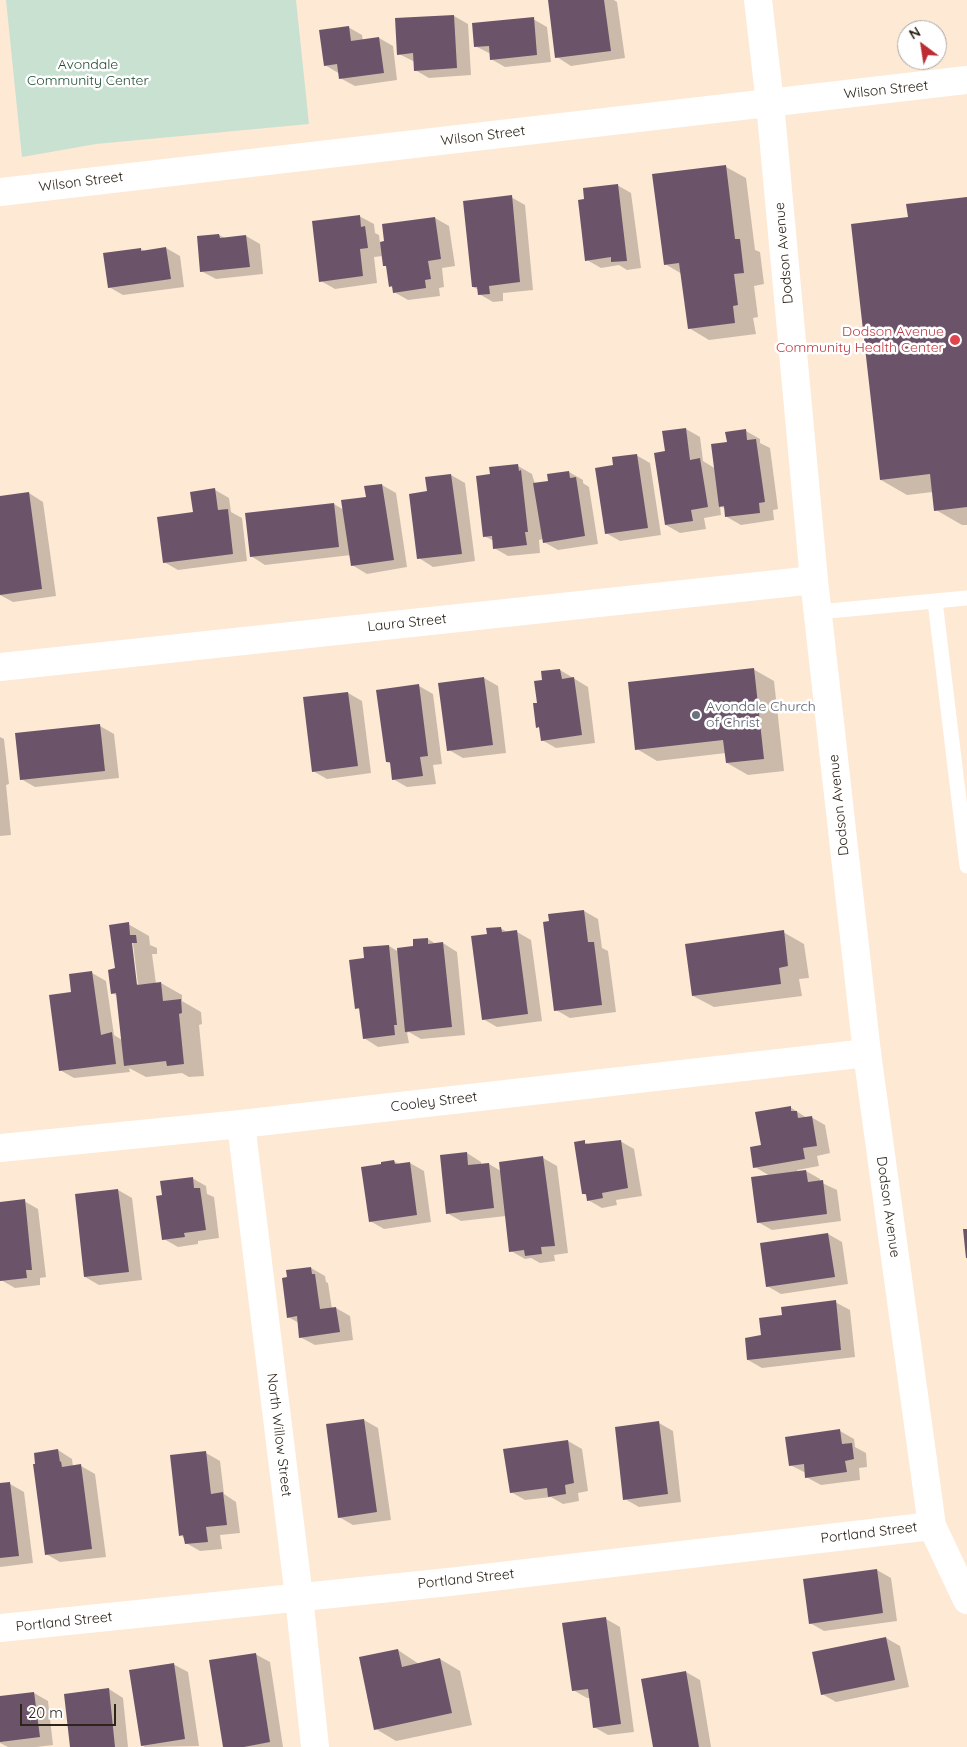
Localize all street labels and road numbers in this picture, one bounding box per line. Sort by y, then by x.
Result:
street label: Wilson Street [843,77,929,103]
street label: Wilson Street [440,122,526,150]
street label: Wilson Street [38,168,124,196]
street label: Dodson Avenue [771,201,797,305]
street label: Laura Street [367,610,447,636]
street label: Dodson Avenue [825,753,853,857]
street label: Cooley Street [390,1088,478,1116]
street label: Dodson Avenue [873,1155,903,1259]
street label: North Willow Street [263,1372,295,1498]
street label: Portland Street [820,1519,918,1547]
street label: Portland Street [417,1566,515,1592]
street label: Portland Street [15,1609,113,1635]

